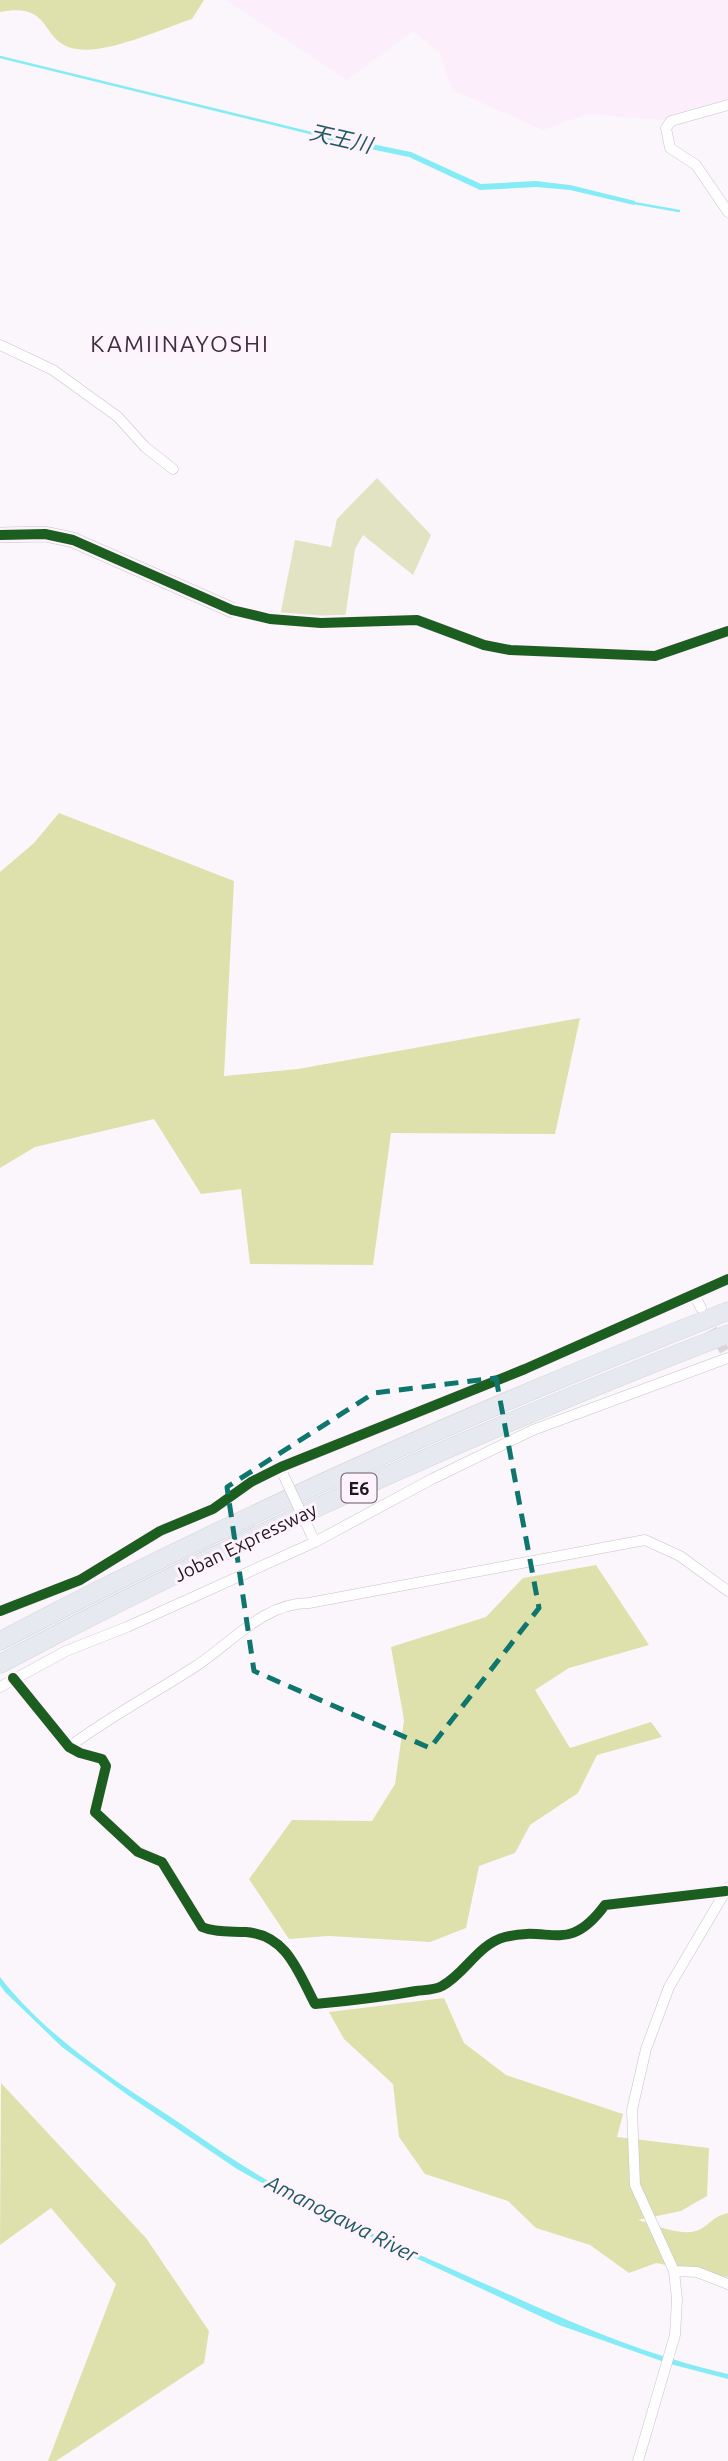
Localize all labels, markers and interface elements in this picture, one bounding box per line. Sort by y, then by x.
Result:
water label: 天王川 [308,119,376,157]
district label: KAMIINAYOSHI [90,331,270,356]
road number: E6 [342,1474,376,1503]
street label: Joban Expressway [170,1498,320,1586]
water label: Amanogawa River [261,2169,423,2267]

